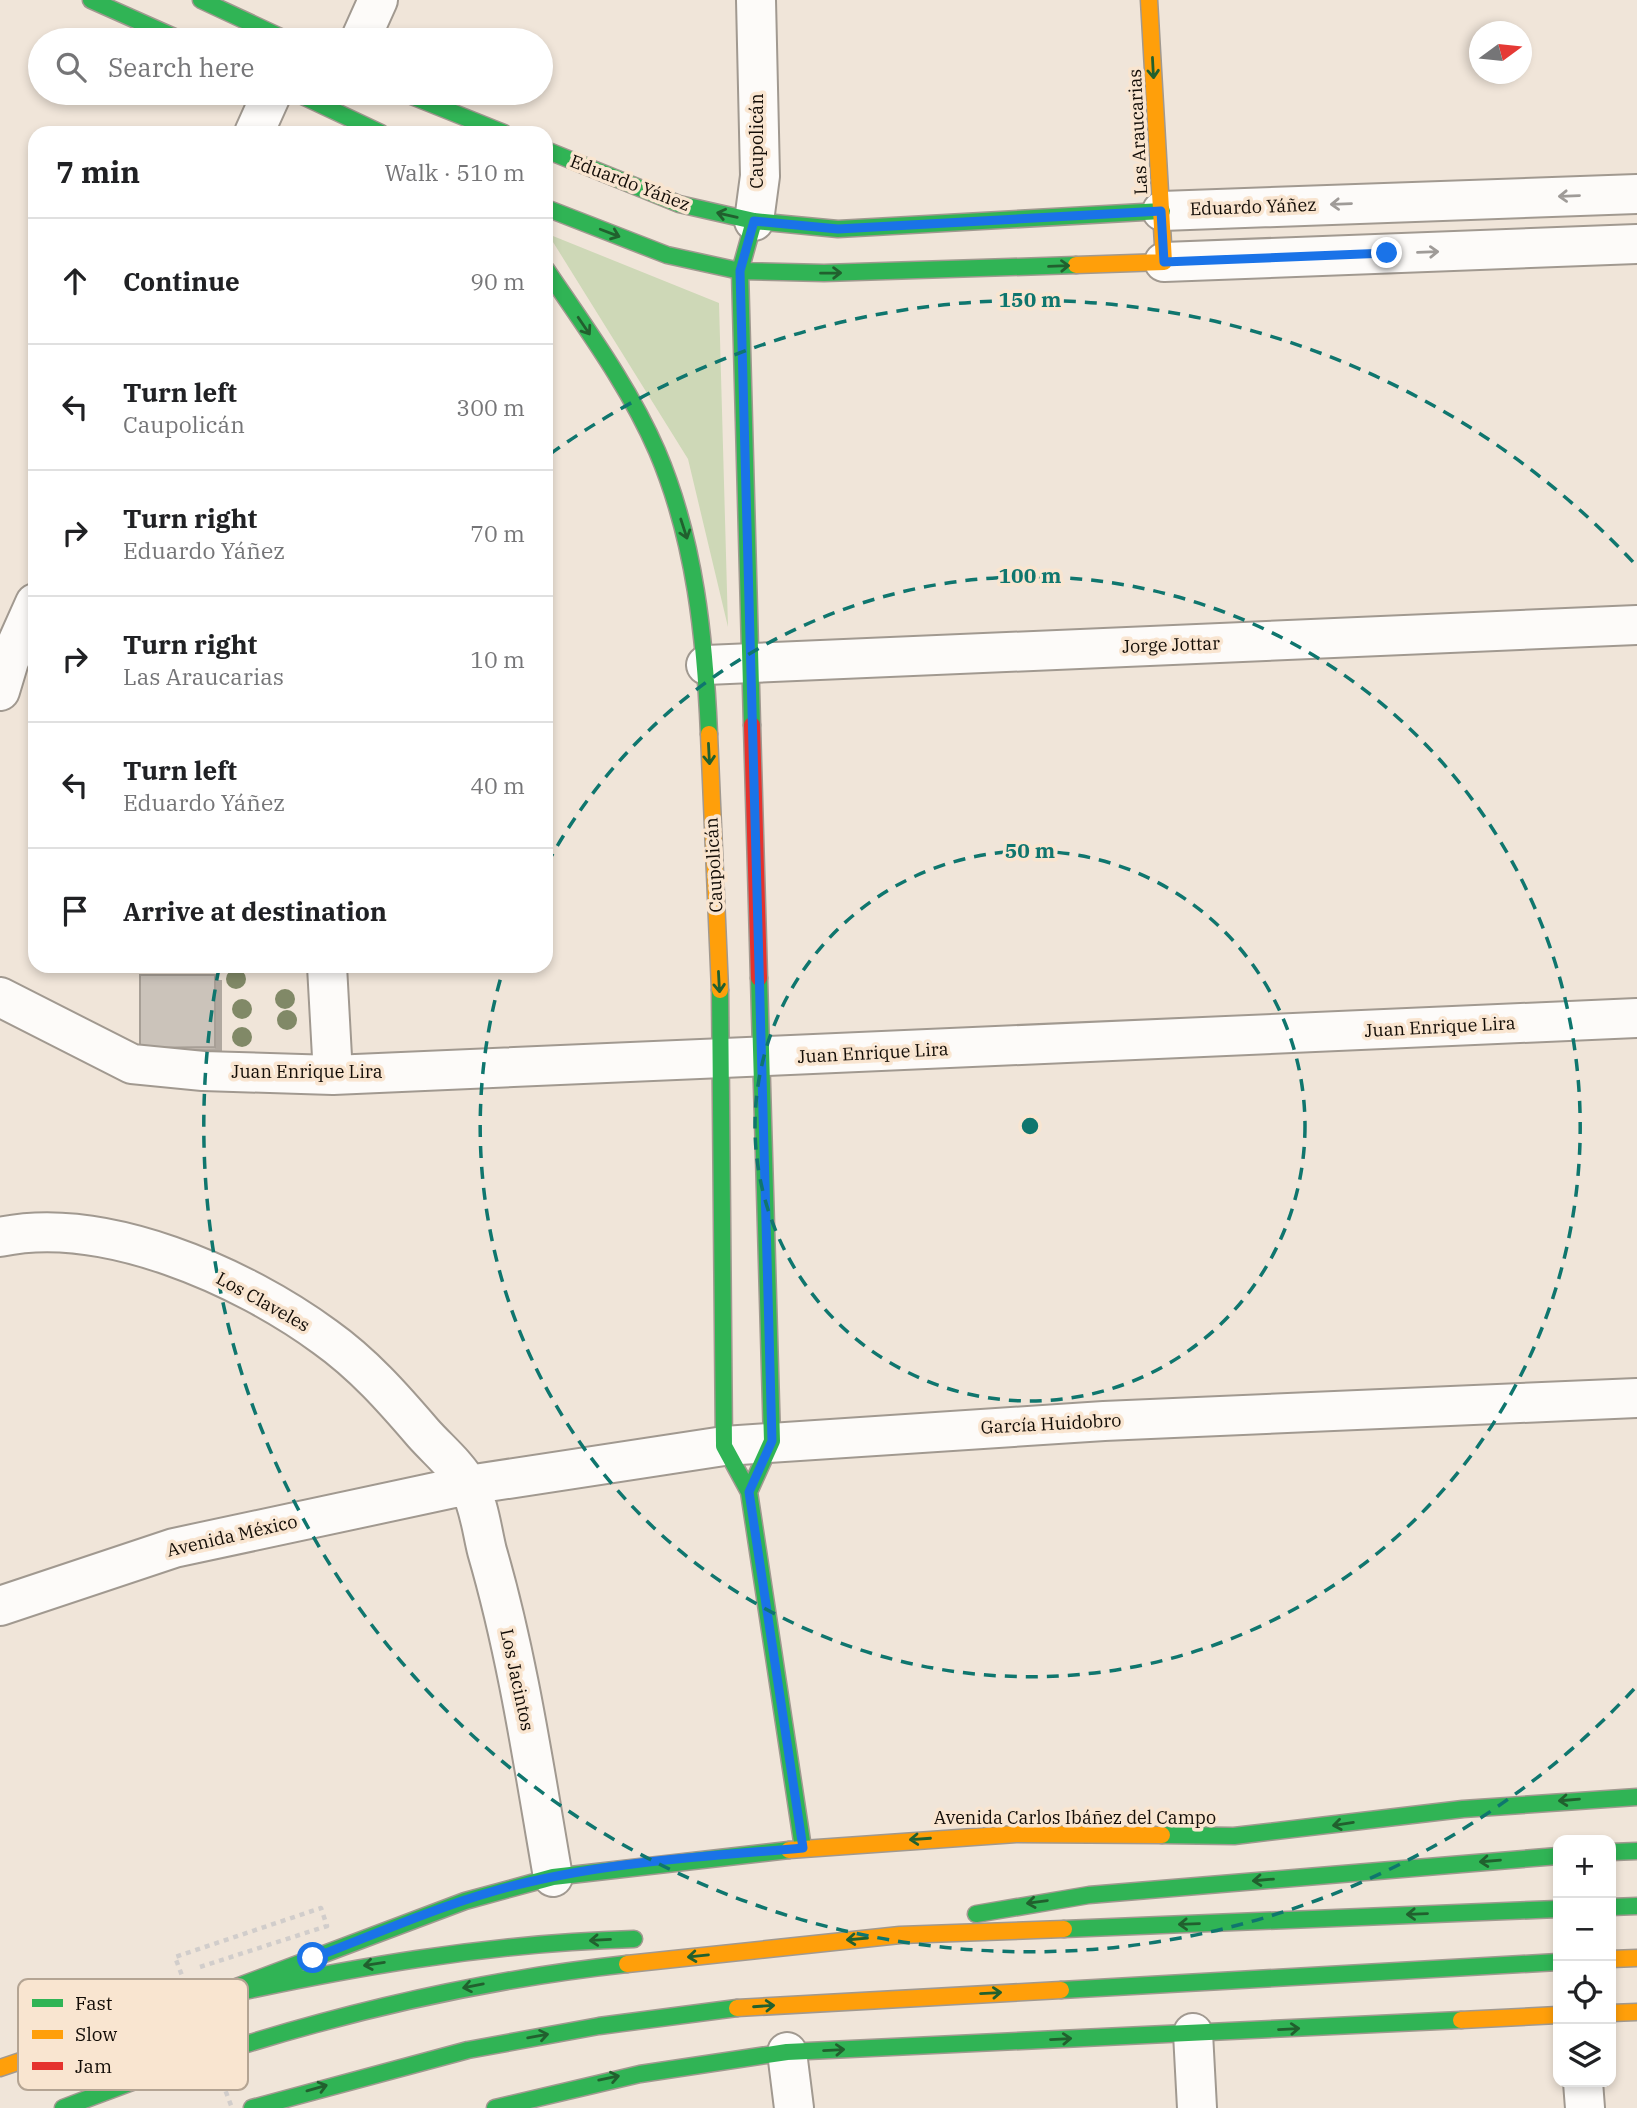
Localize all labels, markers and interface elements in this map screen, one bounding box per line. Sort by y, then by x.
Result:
north arrow [1469,21,1532,84]
search box [28,28,553,105]
icon: search [52,48,90,86]
text: Search here [108,50,254,84]
one-way arrow [1147,56,1160,79]
street label: Las Araucarias [1123,69,1152,196]
street label: Caupolicán [745,93,768,189]
street label: Eduardo Yáñez [567,149,693,216]
text: 7 min [56,152,140,191]
text: Walk · 510 m [384,157,525,187]
one-way arrow [1558,190,1581,203]
street label: Eduardo Yáñez [1189,193,1317,220]
one-way arrow [1330,198,1353,211]
one-way arrow [716,208,739,221]
one-way arrow [598,227,620,240]
route end [1371,237,1402,268]
one-way arrow [1416,245,1439,258]
one-way arrow [1047,259,1070,272]
icon: ahead [56,262,94,300]
text: Continue [123,264,240,298]
text: 90 m [470,266,525,296]
one-way arrow [819,266,842,280]
text: 150 m [998,285,1062,313]
one-way arrow [577,316,591,335]
text: Turn left [123,375,237,409]
icon: left [56,388,94,426]
text: 300 m [456,392,525,422]
text: Caupolicán [123,409,245,439]
text: Turn right [123,501,257,535]
icon: right [56,514,94,552]
text: 70 m [470,518,525,548]
one-way arrow [678,518,691,540]
text: Eduardo Yáñez [123,535,285,565]
text: 100 m [998,561,1062,589]
text: Turn right [123,627,257,661]
street label: Jorge Jottar [1122,631,1220,658]
icon: right [56,640,94,678]
text: 10 m [470,644,525,674]
text: Las Araucarias [123,661,284,691]
one-way arrow [703,743,716,766]
text: Turn left [123,753,237,787]
icon: left [56,766,94,804]
text: 40 m [470,770,525,800]
text: Eduardo Yáñez [123,787,285,817]
street label: Caupolicán [700,817,727,913]
text: 50 m [1005,836,1055,864]
icon: arrive [56,892,94,930]
text: Arrive at destination [123,894,387,928]
one-way arrow [713,970,726,993]
street label: Juan Enrique Lira [1364,1011,1516,1042]
street label: Juan Enrique Lira [797,1037,949,1068]
street label: Juan Enrique Lira [231,1060,383,1083]
centre of rings [1018,1114,1042,1138]
street label: Los Claveles [212,1266,314,1337]
street label: García Huidobro [980,1408,1122,1439]
street label: Avenida México [164,1509,299,1562]
street label: Los Jacintos [495,1627,540,1733]
one-way arrow [1558,1794,1581,1807]
street label: Avenida Carlos Ibáñez del Campo [934,1806,1216,1829]
one-way arrow [1332,1818,1355,1831]
one-way arrow [909,1833,932,1846]
map controls [1553,1835,1616,2087]
button: + [1553,1835,1616,1898]
one-way arrow [1479,1855,1502,1868]
one-way arrow [1253,1874,1275,1887]
one-way arrow [1026,1896,1049,1909]
button: − [1553,1898,1616,1961]
one-way arrow [1405,1908,1428,1921]
one-way arrow [1178,1917,1201,1930]
one-way arrow [847,1933,869,1946]
one-way arrow [588,1934,611,1947]
route start [297,1942,328,1973]
one-way arrow [687,1949,710,1962]
one-way arrow [363,1958,385,1971]
button: locate [1553,1961,1616,2024]
legend [18,1979,248,2090]
one-way arrow [462,1980,485,1993]
one-way arrow [979,1986,1002,1999]
text: Fast [75,1991,113,2015]
one-way arrow [752,1999,775,2012]
text: Slow [75,2022,117,2046]
one-way arrow [1277,2022,1300,2035]
button: layers [1553,2024,1616,2087]
one-way arrow [526,2029,549,2042]
one-way arrow [1050,2033,1073,2046]
one-way arrow [822,2043,845,2056]
text: Jam [75,2054,112,2078]
one-way arrow [597,2071,620,2085]
one-way arrow [306,2081,328,2094]

